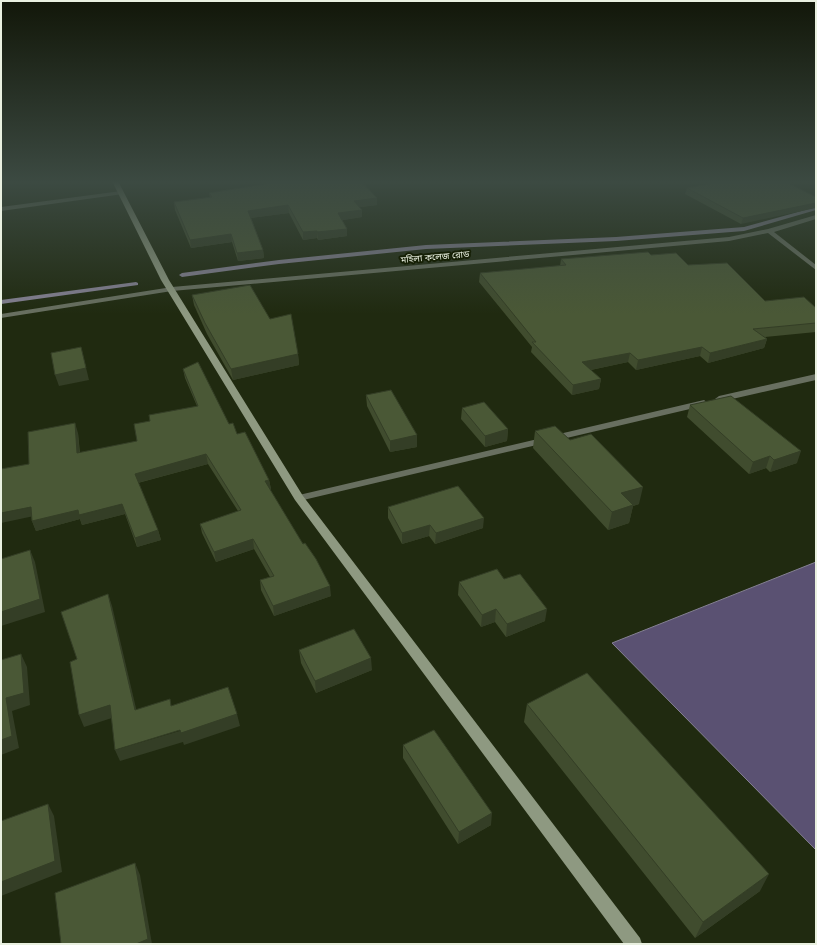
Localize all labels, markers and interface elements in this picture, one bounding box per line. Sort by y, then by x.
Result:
street label: মহিলা কলেজ রোড [399,248,470,265]

